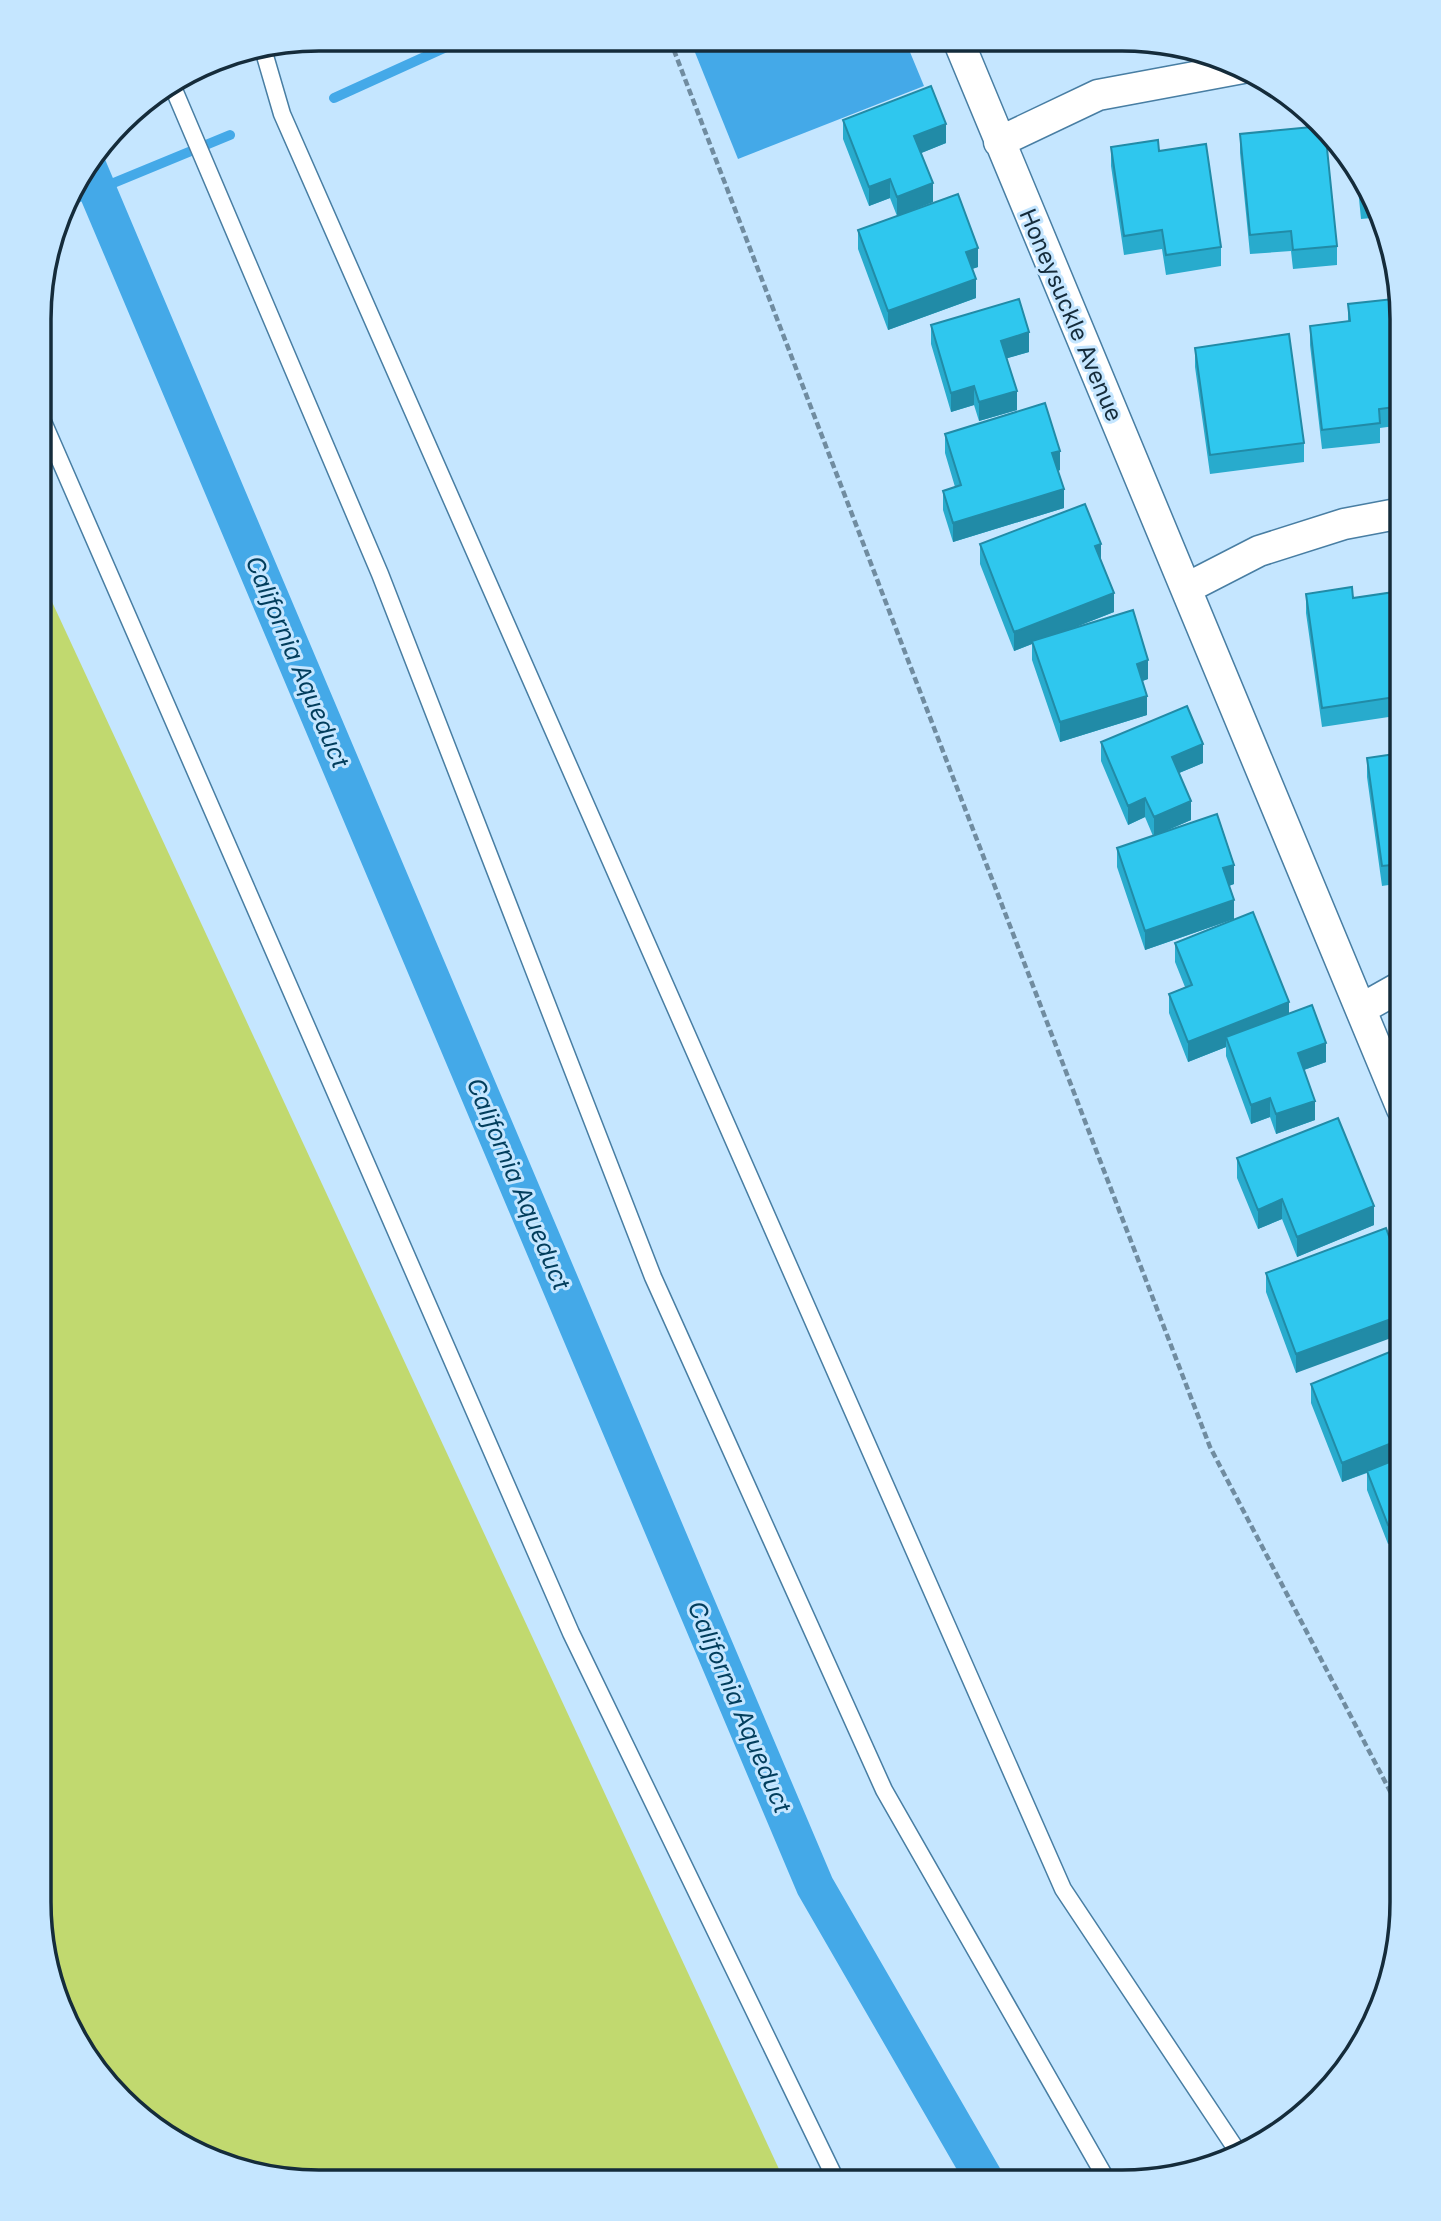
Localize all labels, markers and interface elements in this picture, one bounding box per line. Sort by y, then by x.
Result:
street label: Honeysuckle Avenue [1014,205,1128,425]
water label: California Aqueduct [240,552,356,773]
water label: California Aqueduct [461,1074,577,1295]
water label: California Aqueduct [682,1597,798,1818]

